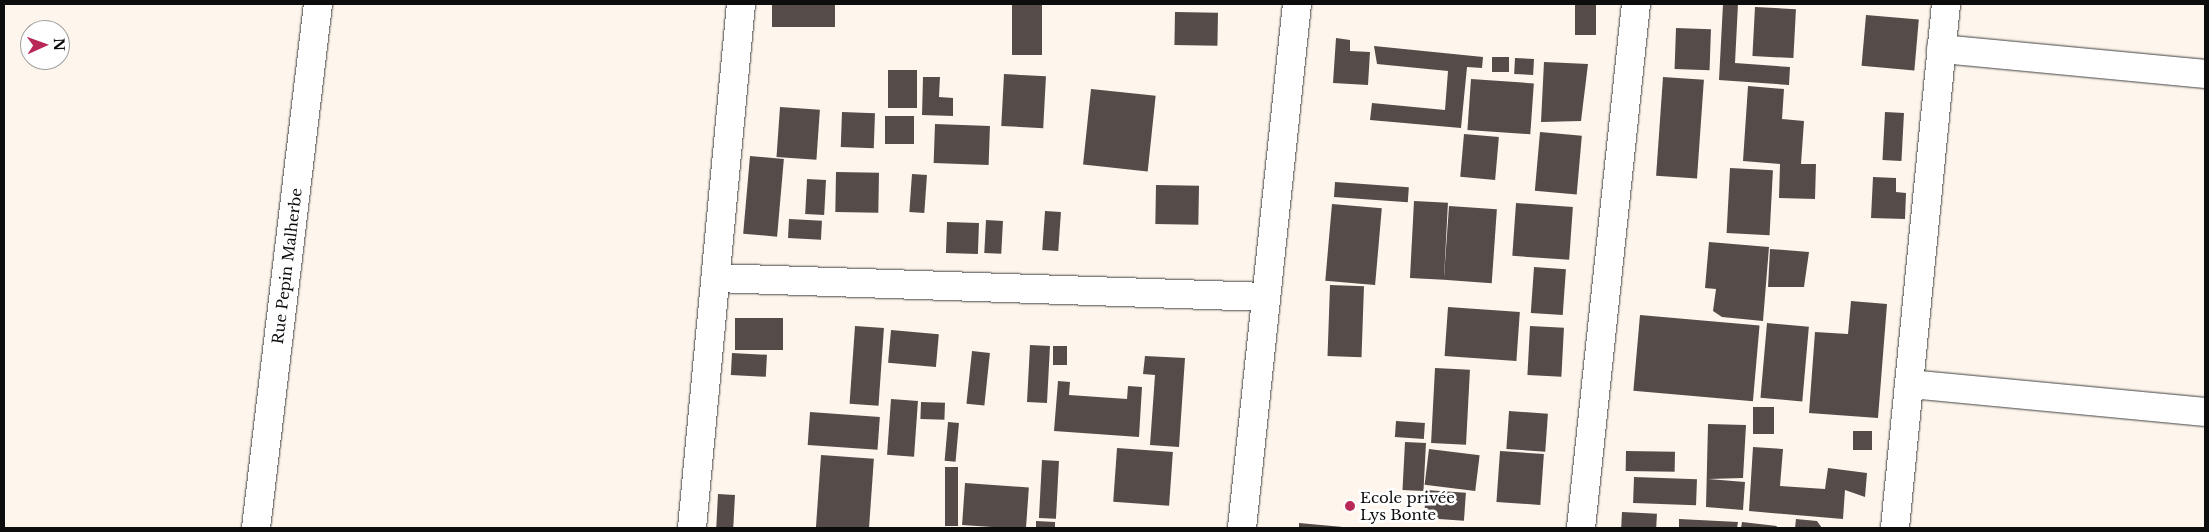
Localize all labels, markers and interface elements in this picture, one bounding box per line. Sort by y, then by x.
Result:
north arrow [20,20,70,70]
text: N [50,38,68,51]
street label: Rue Pepin Malherbe [268,187,306,345]
place label: Ecole privée Lys Bonte [1360,488,1455,523]
marker: Ecole privée Lys Bonte [1344,500,1356,512]

